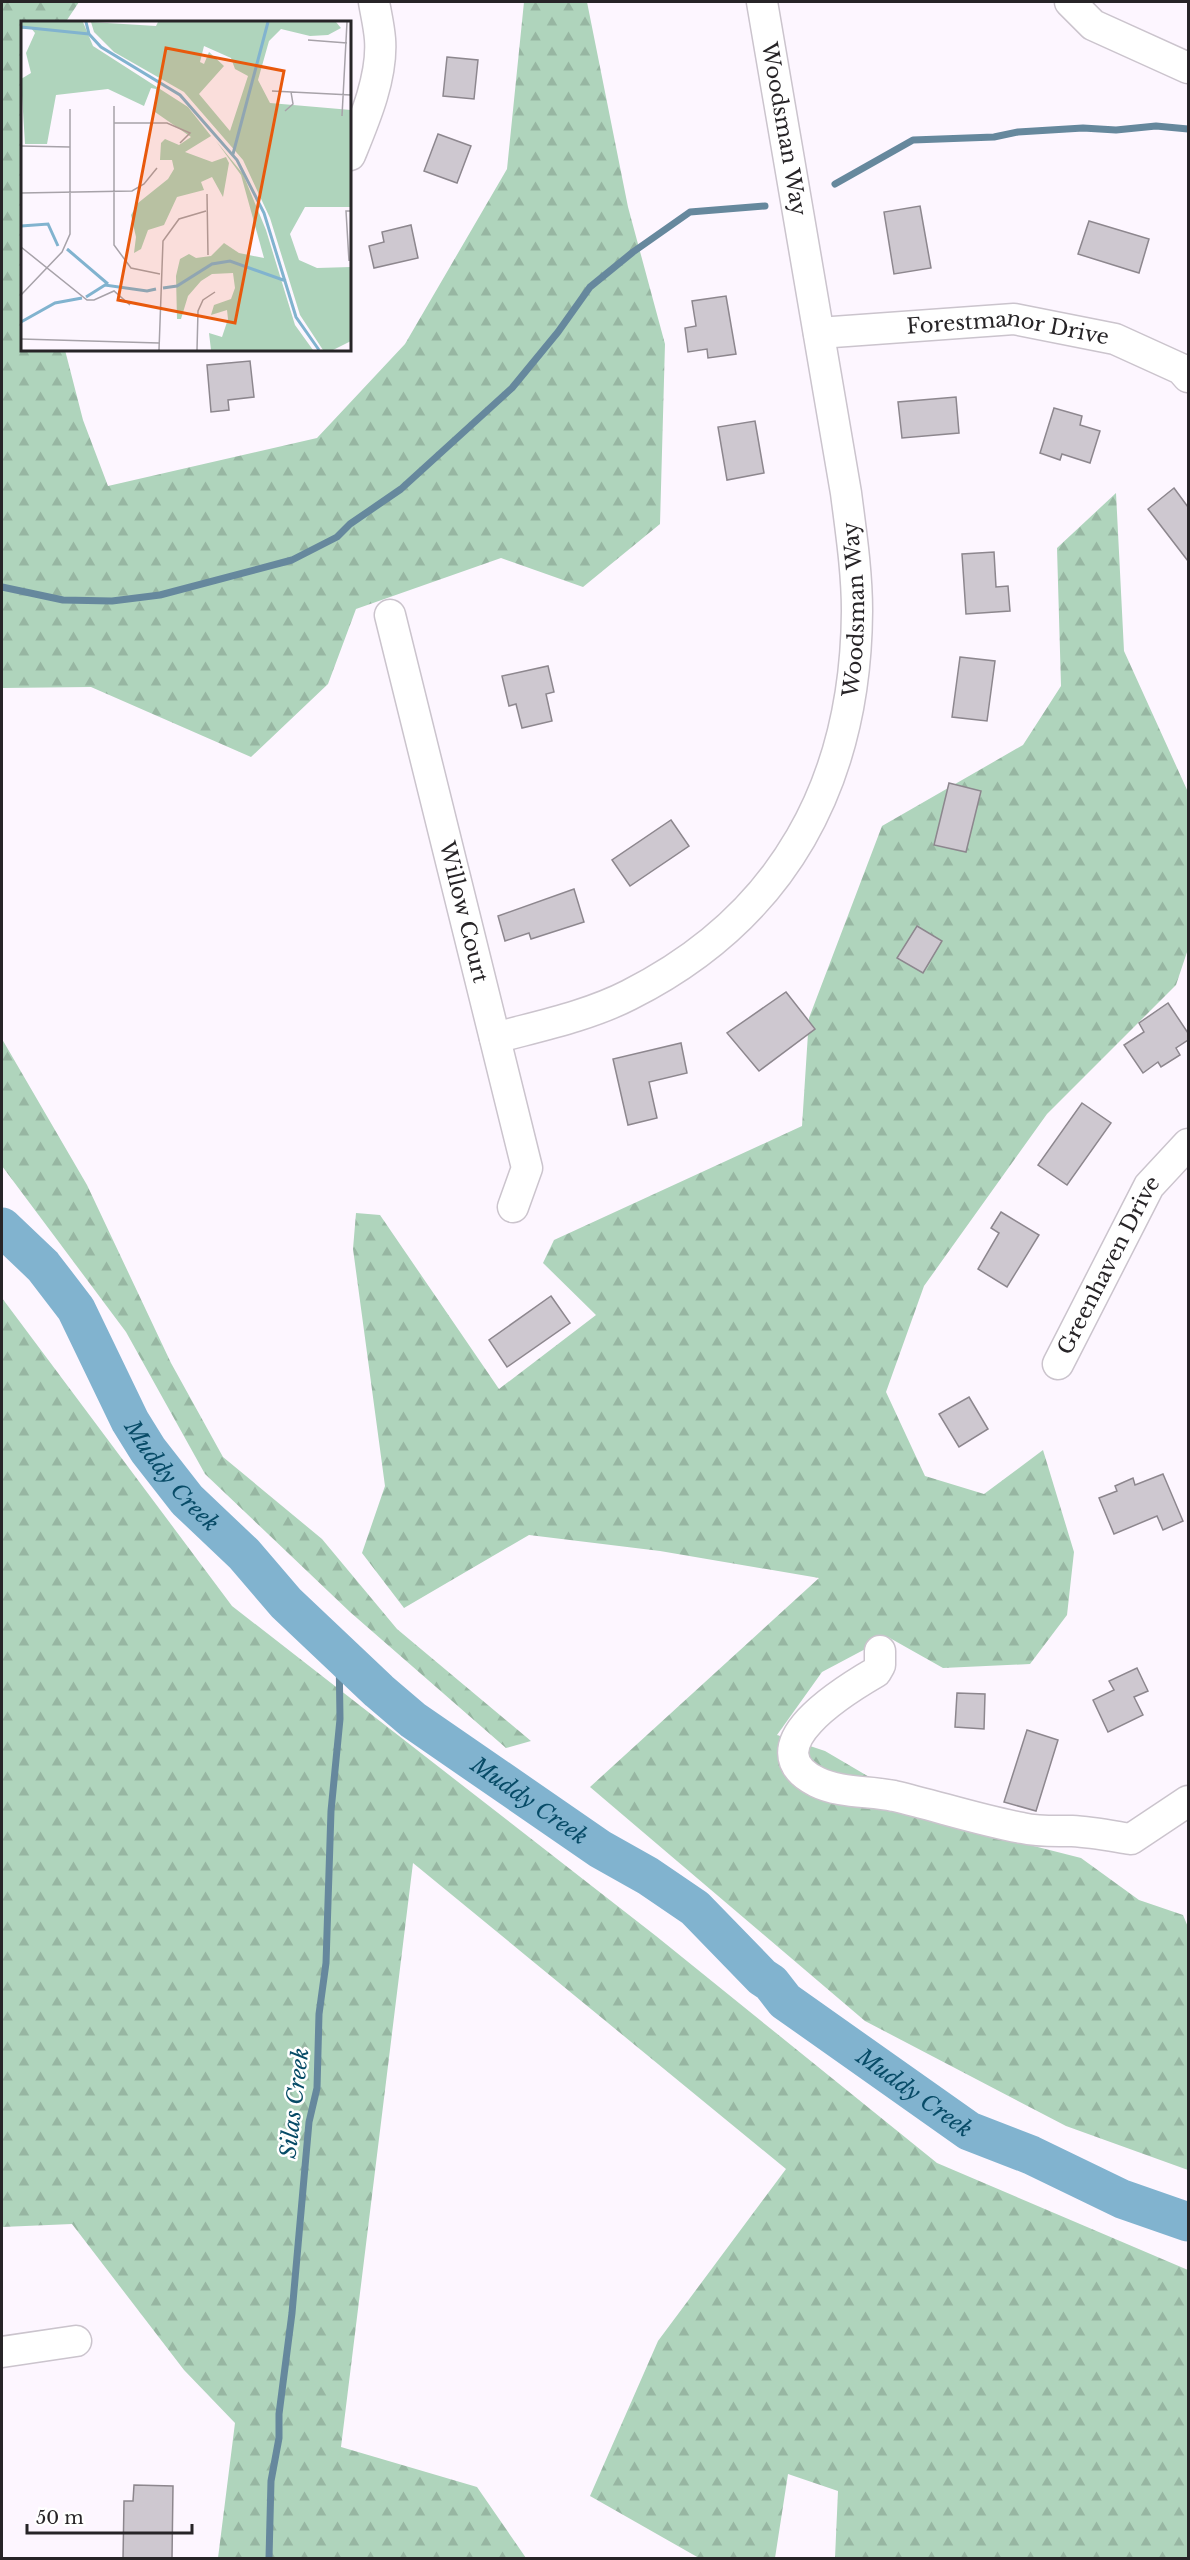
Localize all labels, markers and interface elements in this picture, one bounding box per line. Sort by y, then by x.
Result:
inset map [21,21,351,351]
street label: Woodsman Way [756,39,812,218]
street label: Forestmanor Drive [906,305,1111,351]
street label: Woodsman Way [837,520,870,700]
street label: Willow Court [433,838,494,985]
street label: Greenhaven Drive [1052,1170,1165,1359]
water label: Muddy Creek [118,1414,224,1537]
water label: Muddy Creek [465,1751,593,1850]
water label: Muddy Creek [850,2042,977,2143]
water label: Silas Creek [274,2046,315,2160]
scale bar [27,2497,192,2535]
text: 50 m [36,2507,84,2529]

